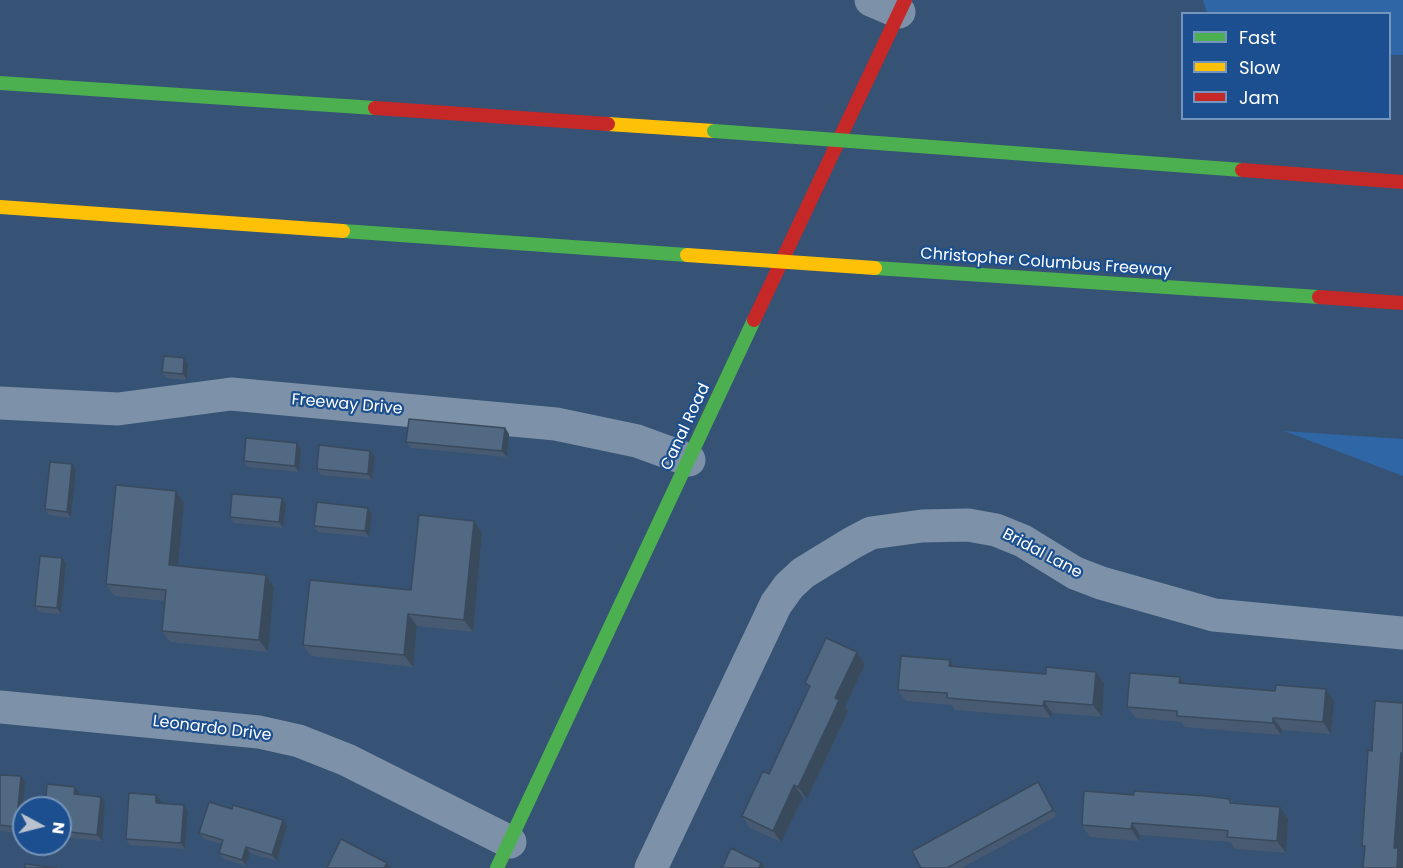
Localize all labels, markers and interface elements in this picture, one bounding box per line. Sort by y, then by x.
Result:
legend [1181,12,1391,120]
text: Fast [1239,25,1276,50]
text: Slow [1239,55,1280,80]
text: Jam [1239,85,1279,110]
street label: Christopher Columbus Freeway [920,245,1172,281]
street label: Canal Road [657,380,715,474]
street label: Freeway Drive [291,391,403,419]
street label: Bridal Lane [999,525,1085,583]
street label: Leonardo Drive [152,712,272,746]
north arrow [12,796,72,856]
text: N [46,821,71,835]

